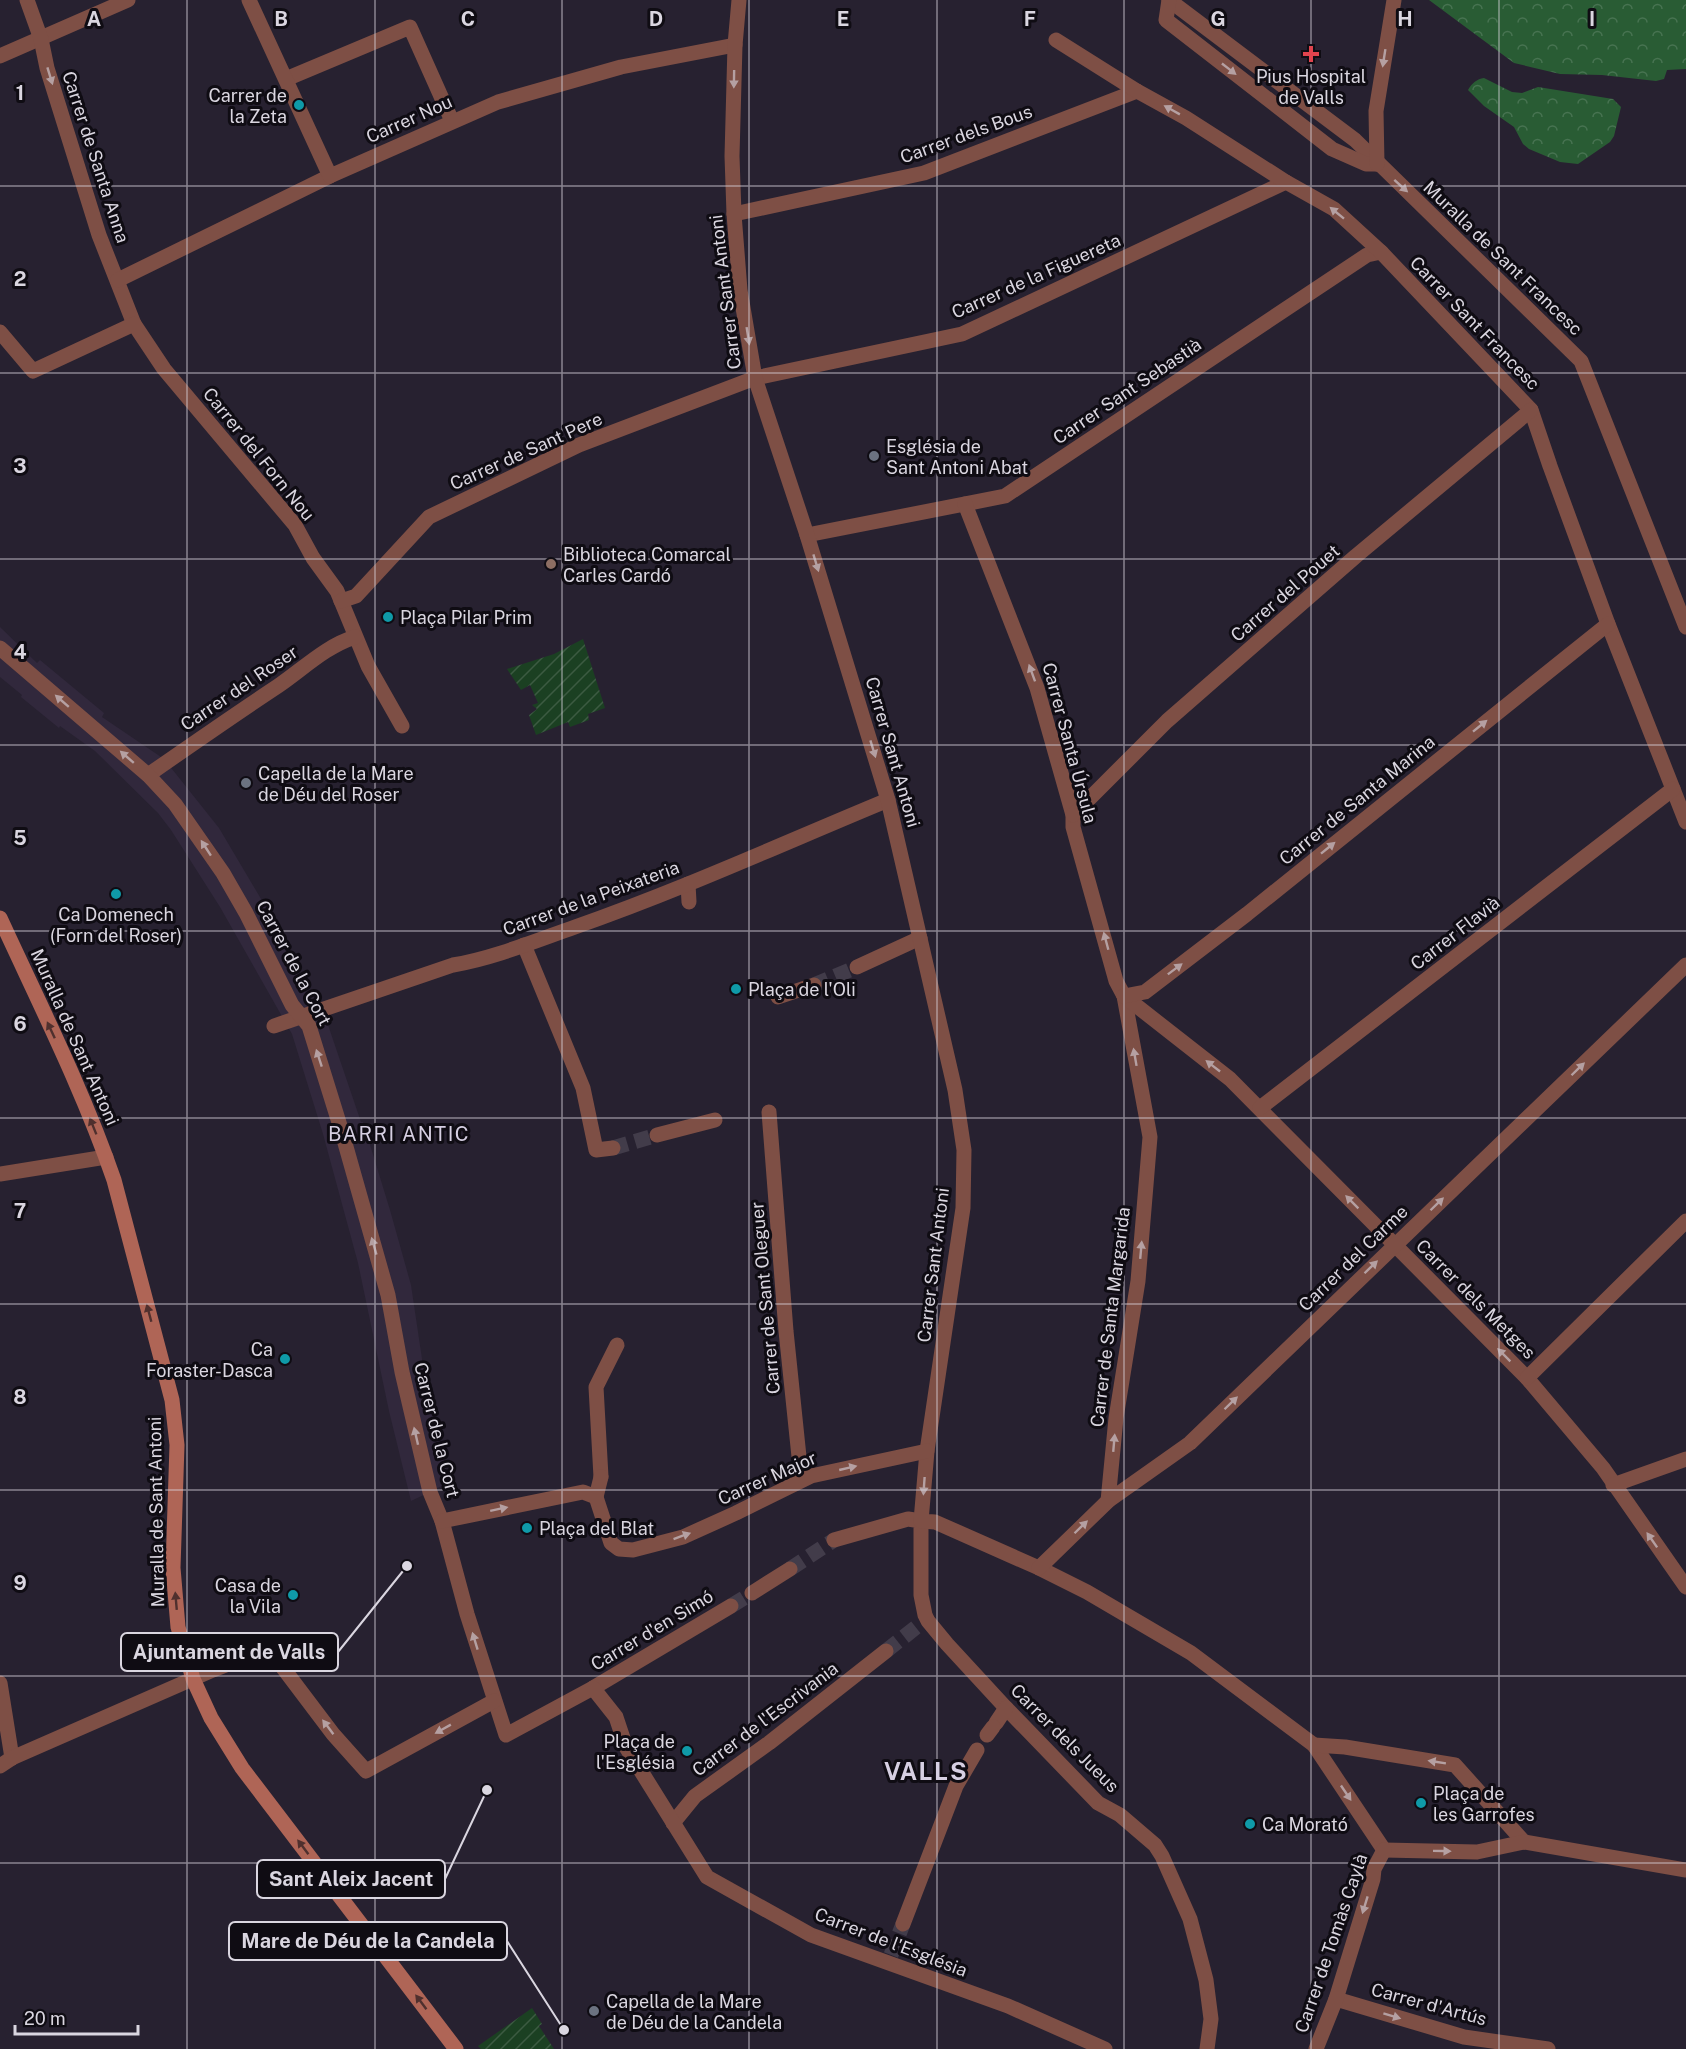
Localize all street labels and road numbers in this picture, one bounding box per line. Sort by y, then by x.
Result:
street label: Carrer de Santa Anna [58,68,134,246]
street label: Carrer Nou [363,91,455,147]
street label: Carrer dels Bous [897,100,1035,168]
street label: Muralla de Sant Francesc [1419,177,1587,339]
street label: Carrer Sant Antoni [705,213,745,371]
street label: Carrer de la Figuereta [948,229,1124,323]
street label: Carrer Sant Francesc [1406,252,1544,394]
street label: Carrer Sant Sebastià [1049,334,1205,448]
street label: Carrer del Forn Nou [199,383,319,525]
street label: Carrer de Sant Pere [447,408,605,494]
street label: Carrer del Pouet [1226,540,1344,646]
street label: Carrer del Roser [176,641,302,735]
street label: Carrer Santa Úrsula [1038,660,1103,826]
street label: Carrer Sant Antoni [861,674,925,830]
street label: Carrer de Santa Marina [1275,731,1439,869]
street label: Carrer de la Peixateria [500,856,682,940]
street label: Carrer Flavià [1406,892,1504,974]
street label: Carrer de la Cort [252,897,336,1029]
street label: Muralla de Sant Antoni [27,946,123,1128]
street label: Carrer Sant Antoni [913,1186,953,1344]
street label: Carrer de Sant Oleguer [746,1201,784,1395]
street label: Carrer del Carme [1294,1201,1412,1315]
street label: Carrer de Santa Margarida [1086,1206,1134,1428]
street label: Carrer dels Metges [1412,1235,1540,1363]
street label: Carrer de la Cort [410,1360,464,1500]
street label: Muralla de Sant Antoni [144,1416,168,1608]
street label: Carrer Major [715,1447,819,1509]
street label: Carrer d'en Simó [587,1585,717,1675]
street label: Carrer de l'Escrivania [688,1657,842,1781]
street label: Carrer dels Jueus [1007,1680,1123,1796]
street label: Carrer de Tomàs Caylà [1290,1851,1372,2035]
street label: Carrer de l'Església [812,1903,970,1981]
street label: Carrer d'Artús [1369,1979,1489,2029]

